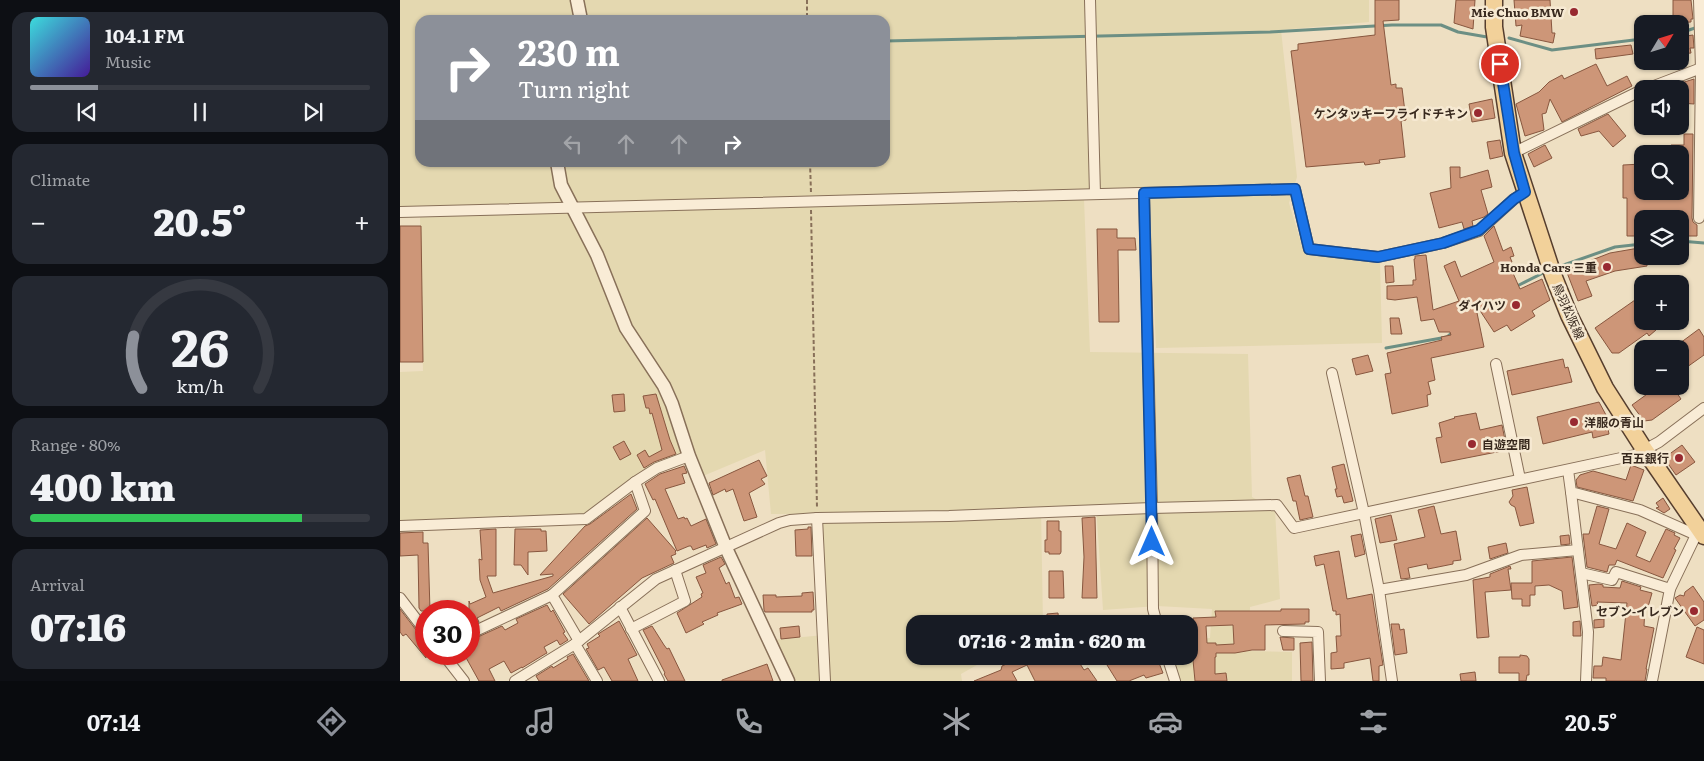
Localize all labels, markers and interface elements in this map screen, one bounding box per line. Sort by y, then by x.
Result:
place label: Mie Chuo BMW [1471,3,1565,21]
marker: Mie Chuo BMW [1568,6,1580,18]
north arrow [1634,15,1689,70]
map controls [1634,15,1689,395]
text: 104.1 FM [105,21,185,49]
text: 230 m [518,25,620,77]
icon: right [435,35,500,100]
pin [1479,43,1521,85]
text: Music [105,49,151,73]
icon: arrive [1486,50,1514,78]
text: Turn right [518,72,630,105]
button: sound [1634,80,1689,135]
icon: previous [73,98,101,126]
icon: pause [186,98,214,126]
icon: next [299,98,327,126]
place label: ケンタッキーフライドチキン [1313,104,1468,122]
marker: ケンタッキーフライドチキン [1472,107,1484,119]
icon: left [559,130,587,158]
icon: ahead [612,130,640,158]
icon: ahead [665,130,693,158]
icon: right [718,130,746,158]
button: search [1634,145,1689,200]
text: Climate [30,167,90,191]
text: 20.5° [153,191,247,248]
text: − [30,199,46,241]
text: + [354,199,370,241]
button: layers [1634,210,1689,265]
place label: Honda Cars 三重 [1500,258,1597,276]
marker: Honda Cars 三重 [1601,261,1613,273]
button: + [1634,275,1689,330]
street label: 鳥羽松阪線 [1549,280,1589,342]
place label: ダイハツ [1458,296,1506,314]
marker: ダイハツ [1510,299,1522,311]
text: 26 [171,305,229,383]
button: − [1634,340,1689,395]
text: km/h [176,372,224,399]
place label: 洋服の青山 [1584,413,1644,431]
marker: 洋服の青山 [1568,416,1580,428]
text: Range · 80% [30,432,121,456]
place label: 自遊空間 [1482,435,1530,453]
marker: 自遊空間 [1466,438,1478,450]
place label: 百五銀行 [1621,449,1669,467]
marker: 百五銀行 [1673,452,1685,464]
text: 400 km [30,456,176,513]
position arrow [1125,515,1177,567]
text: Arrival [30,572,85,596]
text: 07:16 [30,596,126,653]
speed limit sign: 30 [415,600,480,665]
place label: セブン-イレブン [1596,602,1684,620]
marker: セブン-イレブン [1688,605,1700,617]
text: 07:16 · 2 min · 620 m [958,626,1146,654]
icon: directions [314,704,349,739]
icon: music [523,704,558,739]
icon: phone [731,704,766,739]
icon: climate [939,704,974,739]
icon: car [1148,704,1183,739]
icon: filters [1356,704,1391,739]
text: 07:14 [87,705,141,738]
text: 20.5° [1565,705,1617,738]

